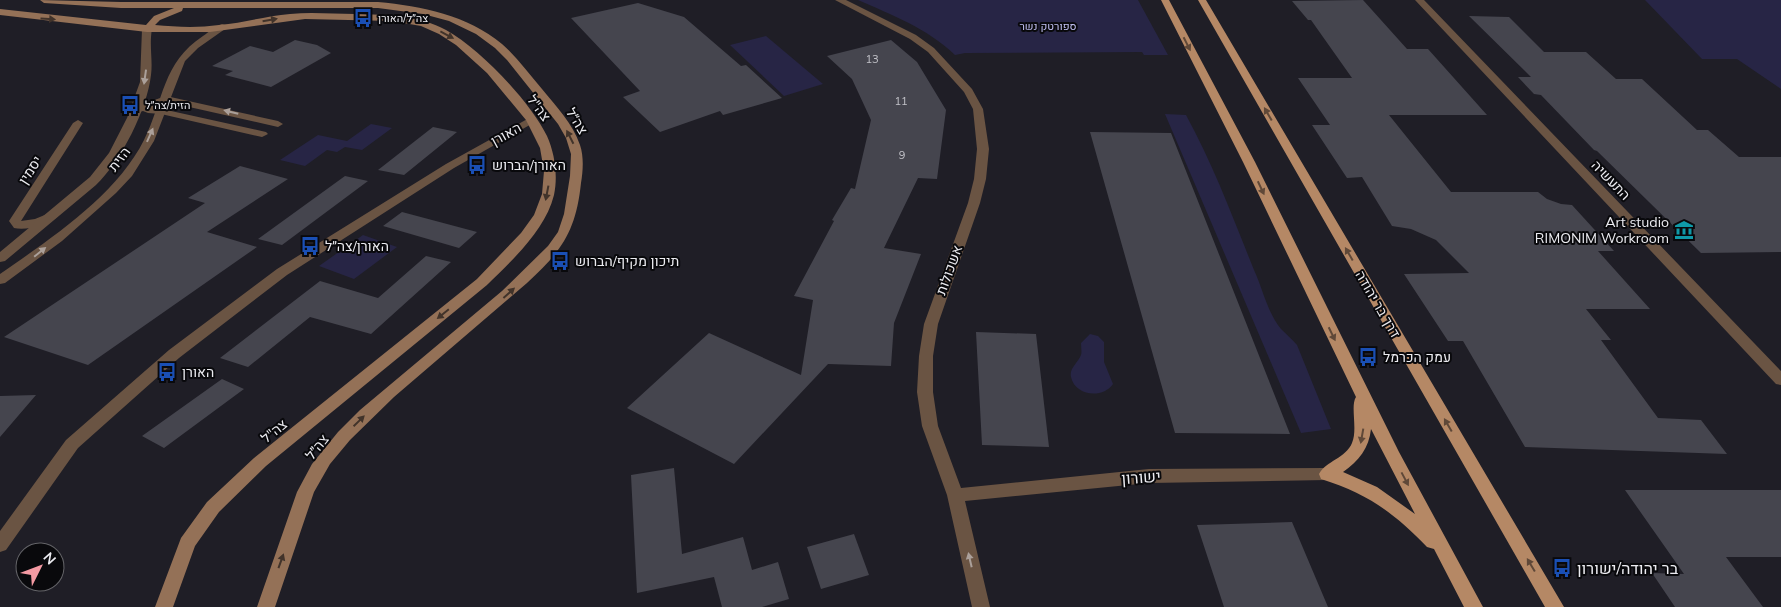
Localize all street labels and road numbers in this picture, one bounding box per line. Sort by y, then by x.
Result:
street label: צה"ל [523,91,555,125]
street label: צה״ל [562,105,592,138]
street label: האורן [488,118,524,150]
street label: הזית [104,143,134,175]
street label: יסמין [14,152,46,188]
street label: התעשיה [1588,156,1634,204]
street label: אשכולות [932,243,966,297]
street label: דרך בר יהודה [1352,267,1404,341]
street label: צה"ל [257,415,291,447]
street label: צה״ל [301,430,333,463]
street label: ישורון [1121,466,1161,488]

